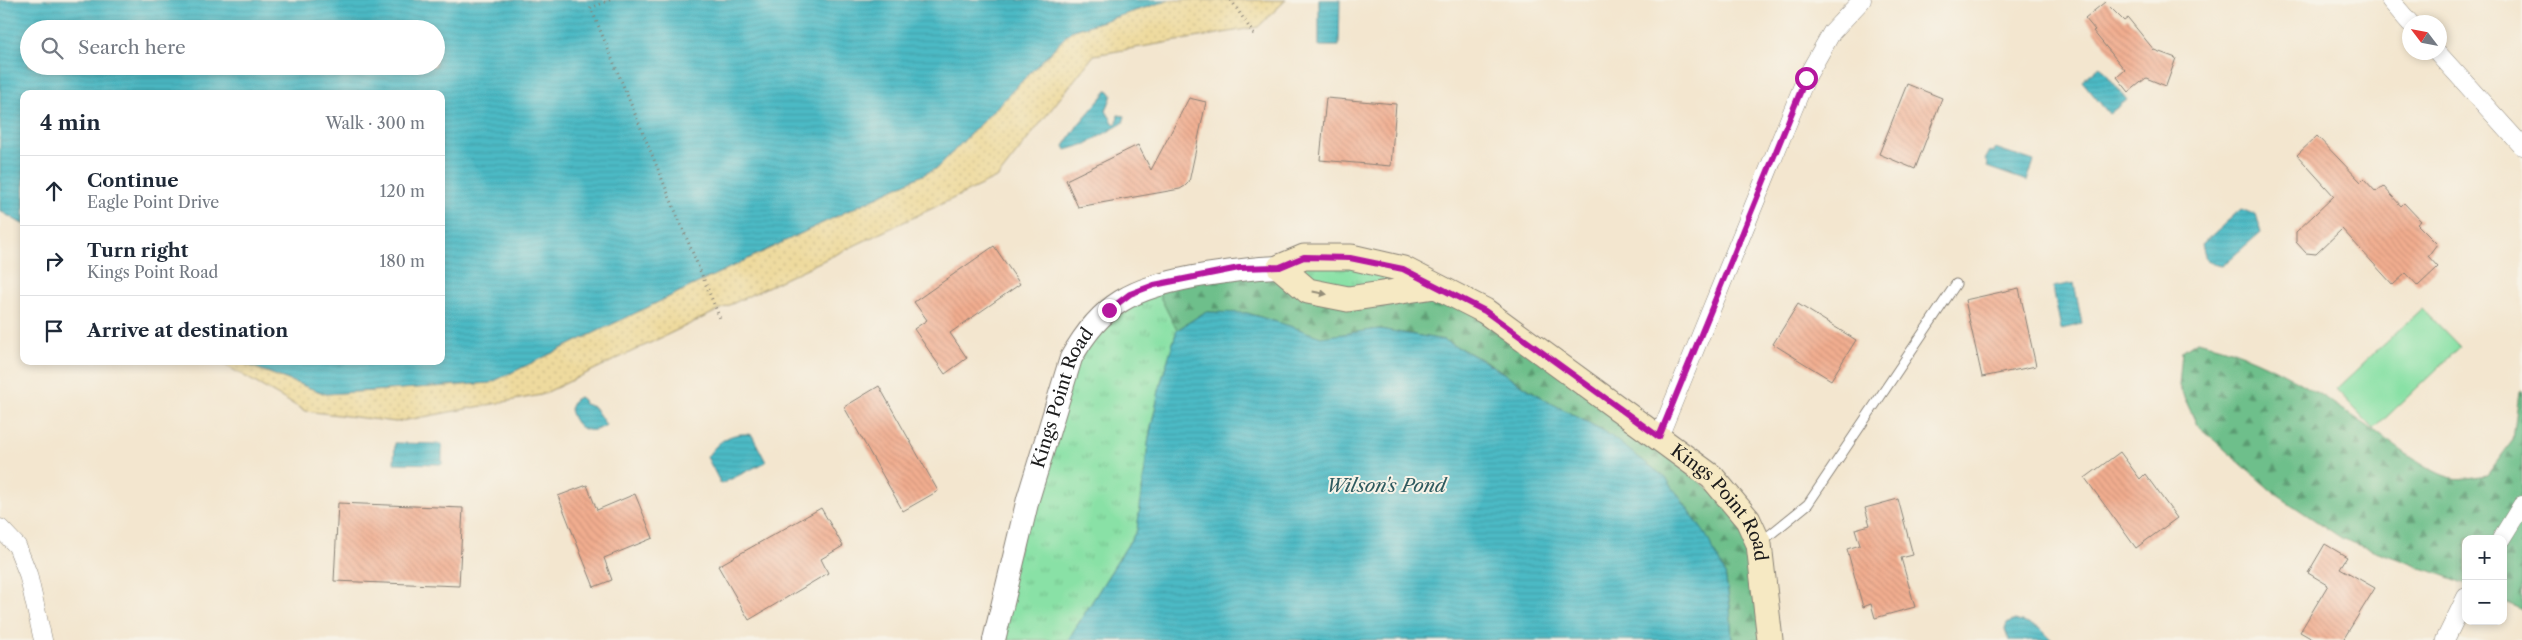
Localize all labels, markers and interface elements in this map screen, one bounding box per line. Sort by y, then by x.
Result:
north arrow [2402,15,2447,60]
search box [20,20,445,75]
icon: search [38,34,66,62]
text: Search here [78,36,186,59]
route start [1795,67,1818,90]
text: 4 min [40,110,101,135]
text: Walk · 300 m [326,113,425,133]
text: Continue [87,169,179,192]
icon: ahead [40,177,68,205]
text: 120 m [380,181,425,201]
text: Eagle Point Drive [87,192,219,212]
text: Turn right [87,239,188,262]
icon: right [40,247,68,275]
text: 180 m [379,251,425,271]
text: Kings Point Road [87,262,218,282]
one-way arrow [1313,289,1328,297]
route end [1098,299,1121,322]
icon: arrive [40,317,68,345]
text: Arrive at destination [87,319,288,342]
street label: Kings Point Road [1027,323,1098,471]
street label: Kings Point Road [1667,440,1772,562]
water label: Wilson's Pond [1326,474,1448,497]
map controls [2462,535,2507,625]
button: + [2462,535,2507,580]
button: − [2462,580,2507,625]

